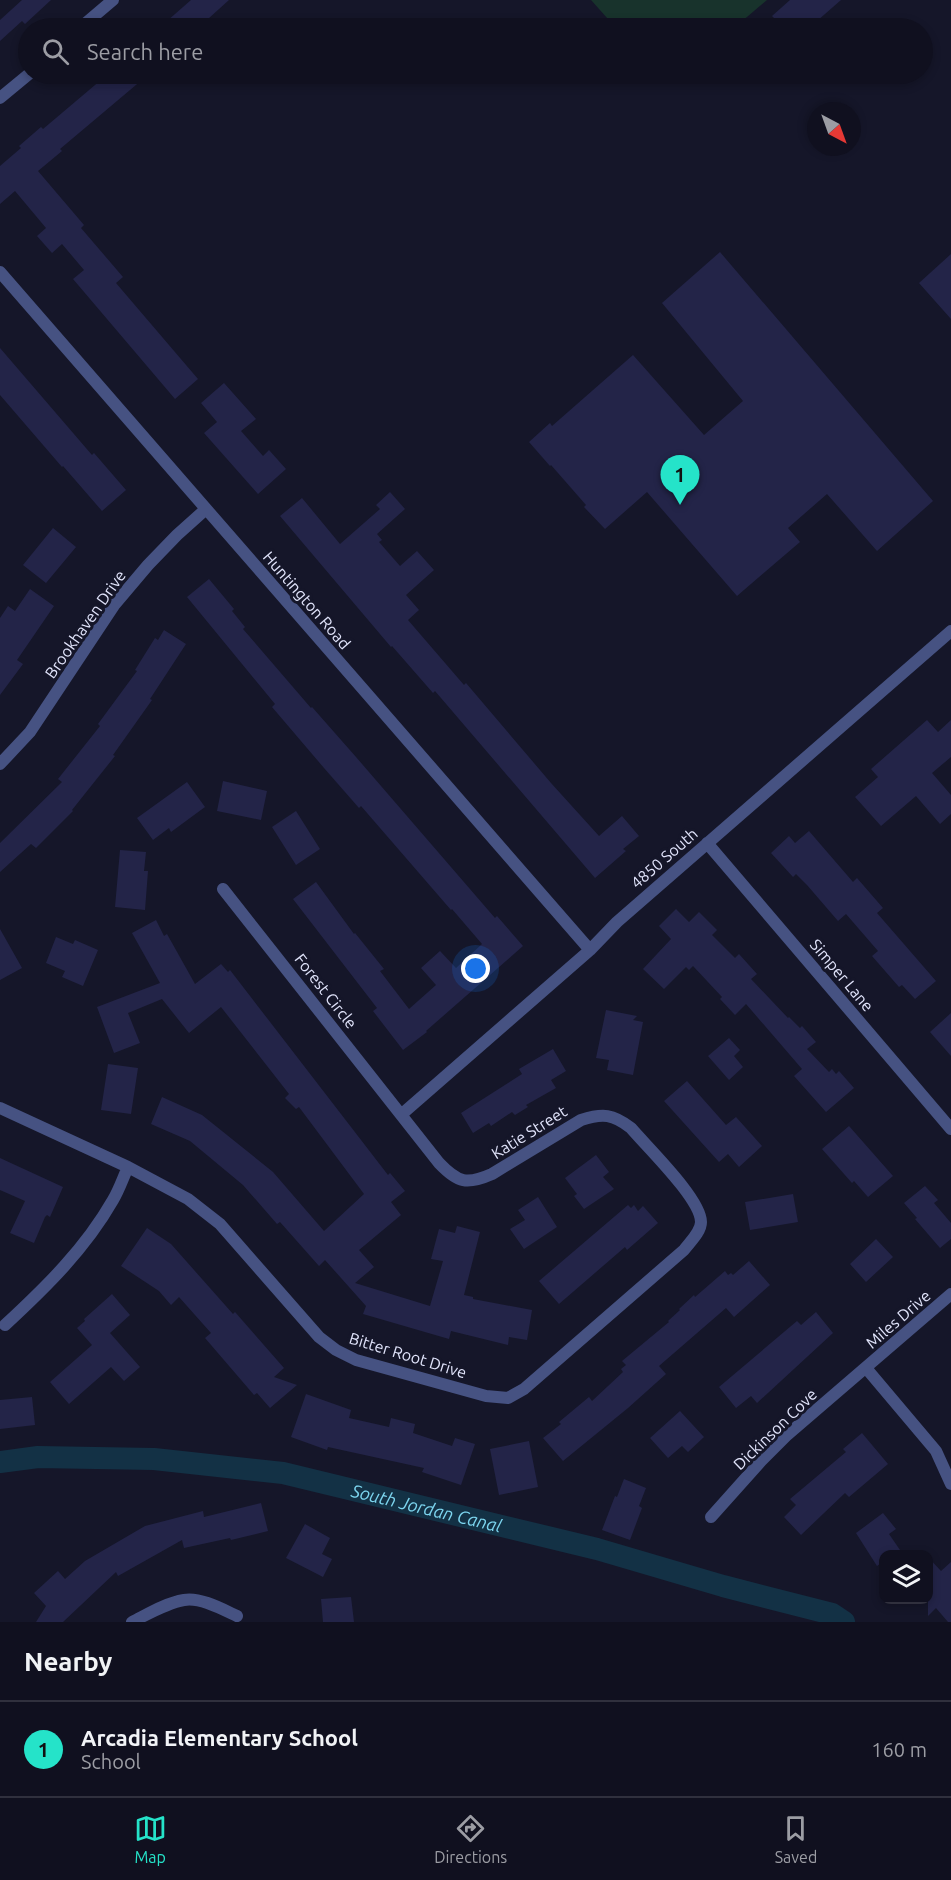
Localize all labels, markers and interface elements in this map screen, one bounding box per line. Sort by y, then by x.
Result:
search box [18,18,933,84]
icon: search [39,35,72,68]
text: Search here [87,39,203,64]
north arrow [807,102,861,156]
pin: 1 [660,456,700,505]
street label: Huntington Road [260,548,354,652]
street label: Brookhaven Drive [41,567,129,681]
street label: 4850 South [627,824,701,892]
street label: Simper Lane [807,935,877,1015]
street label: Forest Circle [291,950,361,1032]
your location [461,954,490,983]
street label: Katie Street [488,1101,571,1162]
street label: Miles Drive [862,1286,934,1352]
street label: Bitter Root Drive [347,1329,469,1381]
street label: Dickinson Cove [730,1385,820,1473]
water label: South Jordan Canal [349,1480,504,1536]
map controls [879,1550,933,1604]
button: layers [879,1550,933,1604]
text: Nearby [24,1647,112,1676]
text: Arcadia Elementary School [81,1725,358,1750]
text: 1 [38,1738,49,1761]
text: 160 m [871,1738,927,1761]
text: School [81,1750,141,1773]
tab: Map [134,1812,167,1866]
tab: Directions [434,1812,507,1866]
tab: Saved [775,1812,817,1866]

